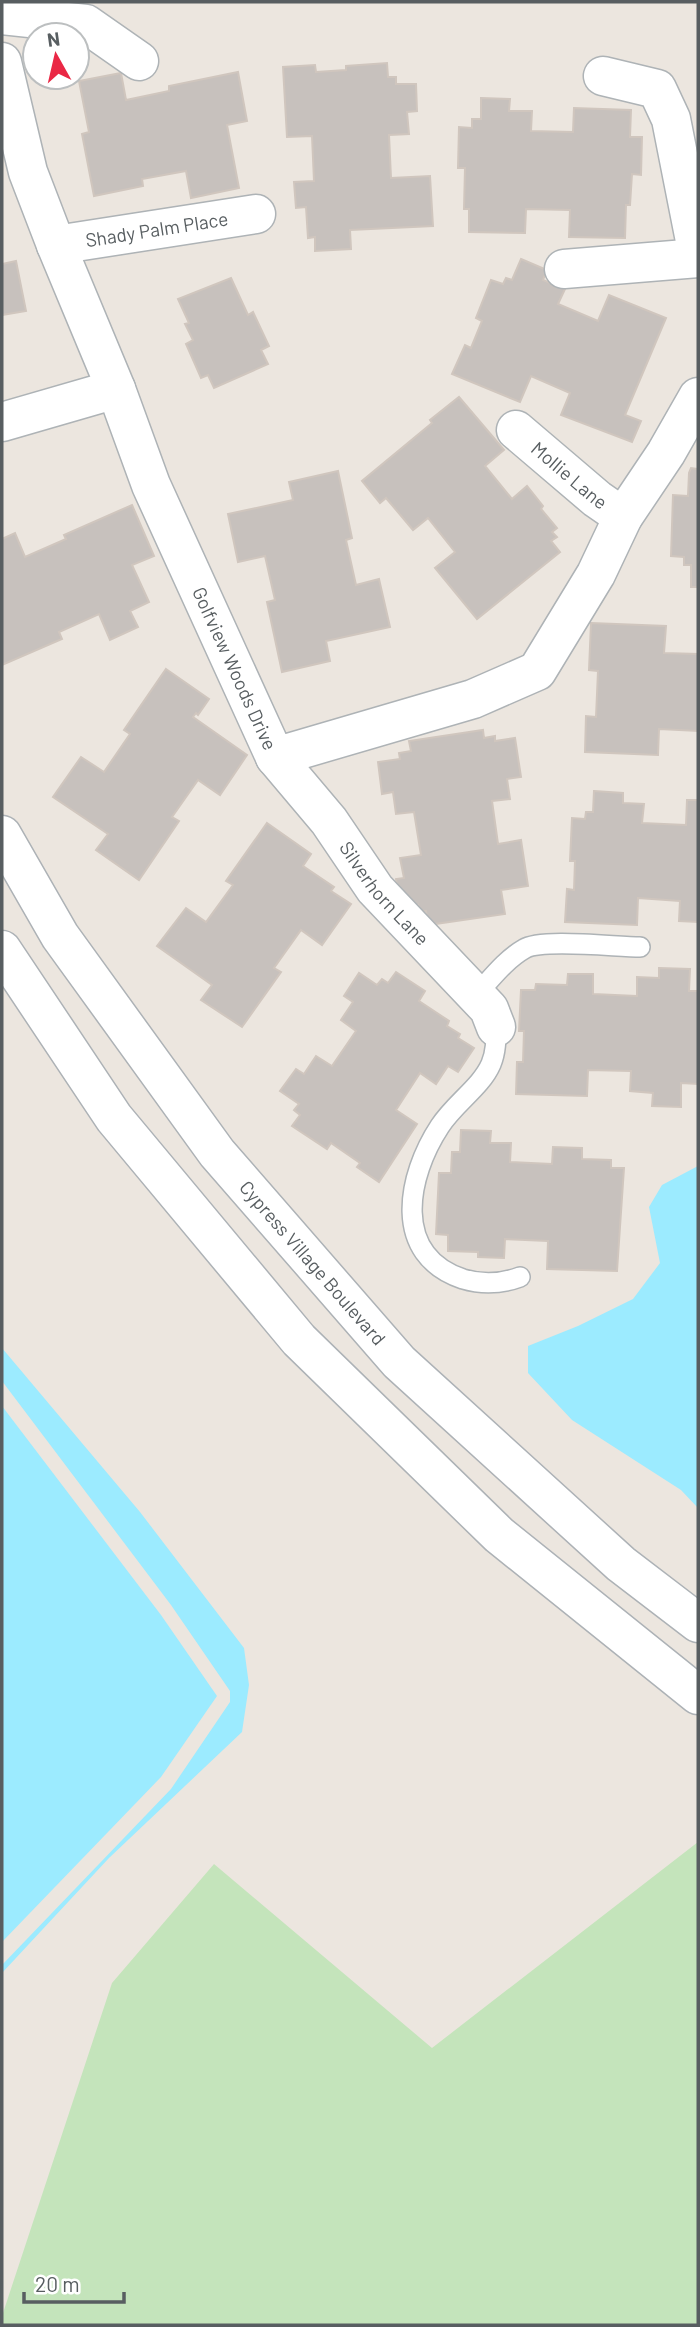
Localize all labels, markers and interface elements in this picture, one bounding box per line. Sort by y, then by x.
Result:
north arrow [21,21,91,91]
text: N [46,26,61,51]
street label: Shady Palm Place [84,206,230,251]
street label: Mollie Lane [527,436,612,514]
street label: Golfview Woods Drive [188,583,282,753]
street label: Silverhorn Lane [335,837,434,950]
street label: Cypress Village Boulevard [235,1176,391,1349]
scale bar [24,2260,124,2304]
text: 20 m [35,2271,80,2296]

